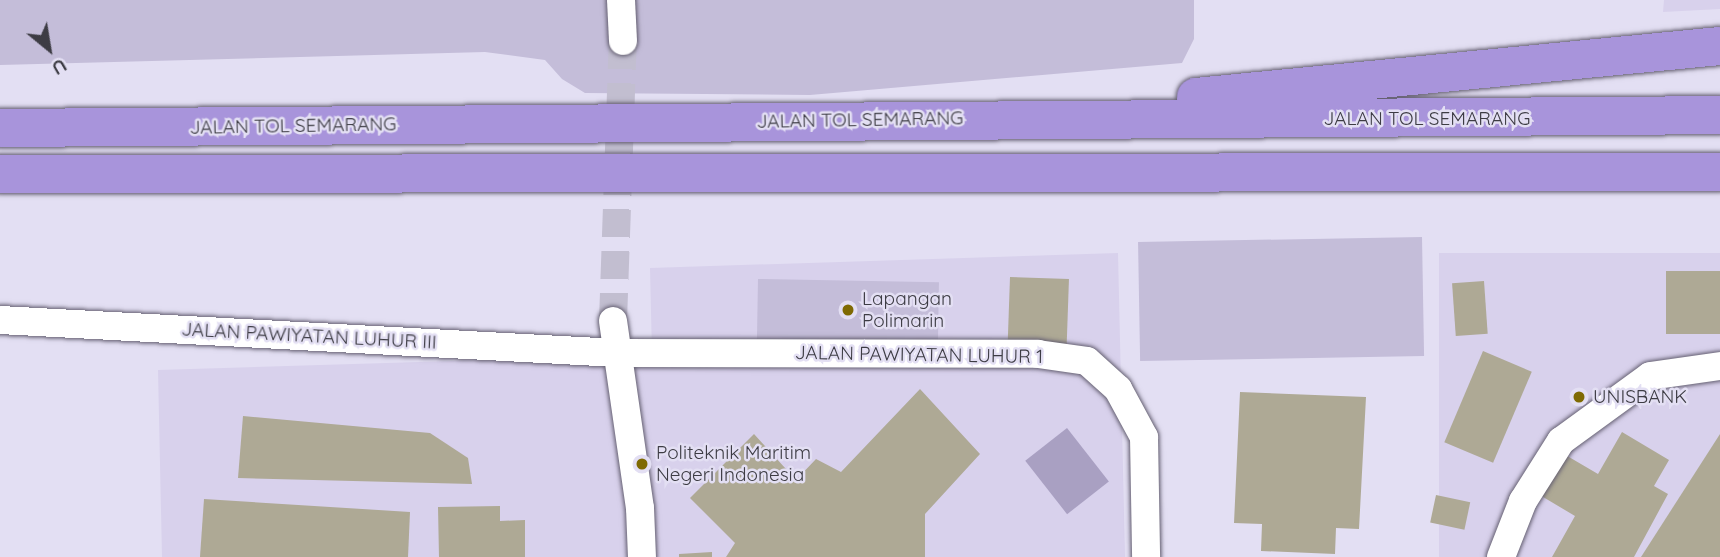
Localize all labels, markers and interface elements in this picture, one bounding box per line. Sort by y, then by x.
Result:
north arrow [14,14,84,84]
text: U [48,53,71,81]
street label: JALAN TOL SEMARANG [756,107,964,133]
street label: JALAN TOL SEMARANG [1324,108,1530,130]
street label: JALAN TOL SEMARANG [189,113,397,139]
place label: Lapangan Polimarin [862,288,952,332]
marker: Lapangan Polimarin [840,302,856,318]
street label: JALAN PAWIYATAN LUHUR III [181,318,437,354]
street label: JALAN PAWIYATAN LUHUR 1 [795,341,1043,369]
place label: UNISBANK [1593,386,1687,408]
marker: UNISBANK [1571,389,1587,405]
place label: Politeknik Maritim Negeri Indonesia [656,442,811,486]
marker: Politeknik Maritim Negeri Indonesia [634,456,650,472]

